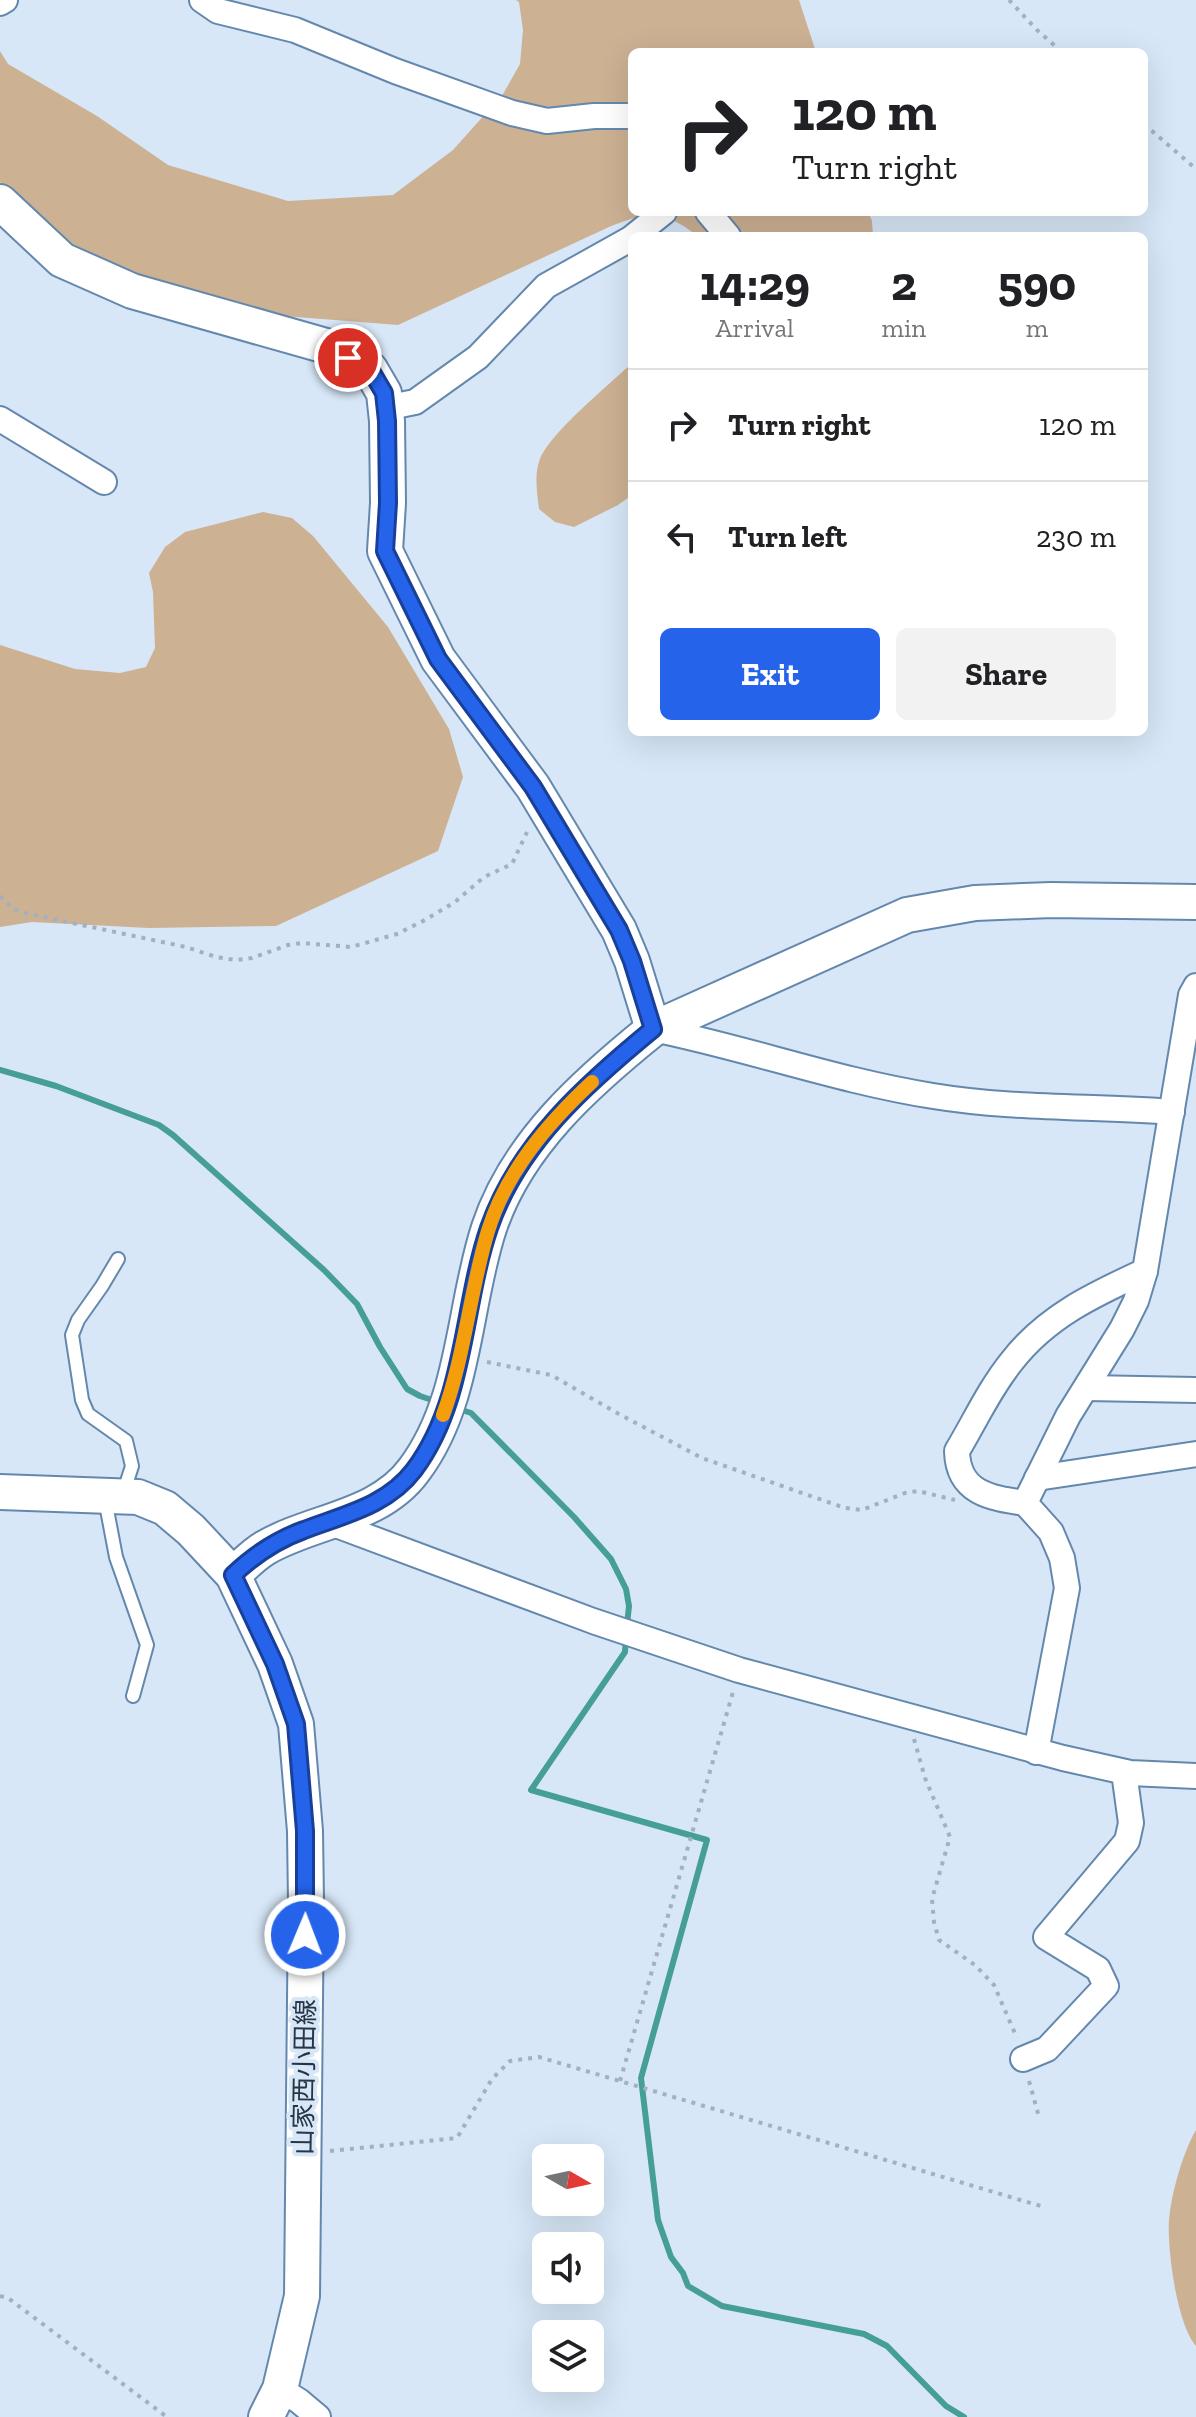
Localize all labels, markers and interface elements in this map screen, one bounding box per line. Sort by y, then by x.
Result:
text: 120 m [792,77,936,144]
icon: right [660,80,764,184]
text: Turn right [792,145,957,188]
text: 14:29 [700,255,810,312]
text: 2 [891,255,917,312]
text: 590 [998,255,1076,312]
text: Arrival [716,312,794,344]
text: min [882,312,926,344]
text: m [1026,312,1048,344]
pin [314,324,382,392]
icon: arrive [326,336,370,380]
icon: right [660,403,704,447]
text: Turn right [728,407,870,443]
text: 120 m [1039,407,1116,443]
icon: left [660,515,704,559]
text: Turn left [728,519,847,555]
text: 230 m [1036,519,1116,555]
button: Exit [660,628,880,720]
button: Share [896,628,1116,720]
position arrow [263,1893,347,1977]
street label: 山家西小田線 [287,1999,321,2155]
north arrow [532,2144,604,2216]
map controls [532,2144,604,2392]
button: sound [532,2232,604,2304]
button: layers [532,2320,604,2392]

